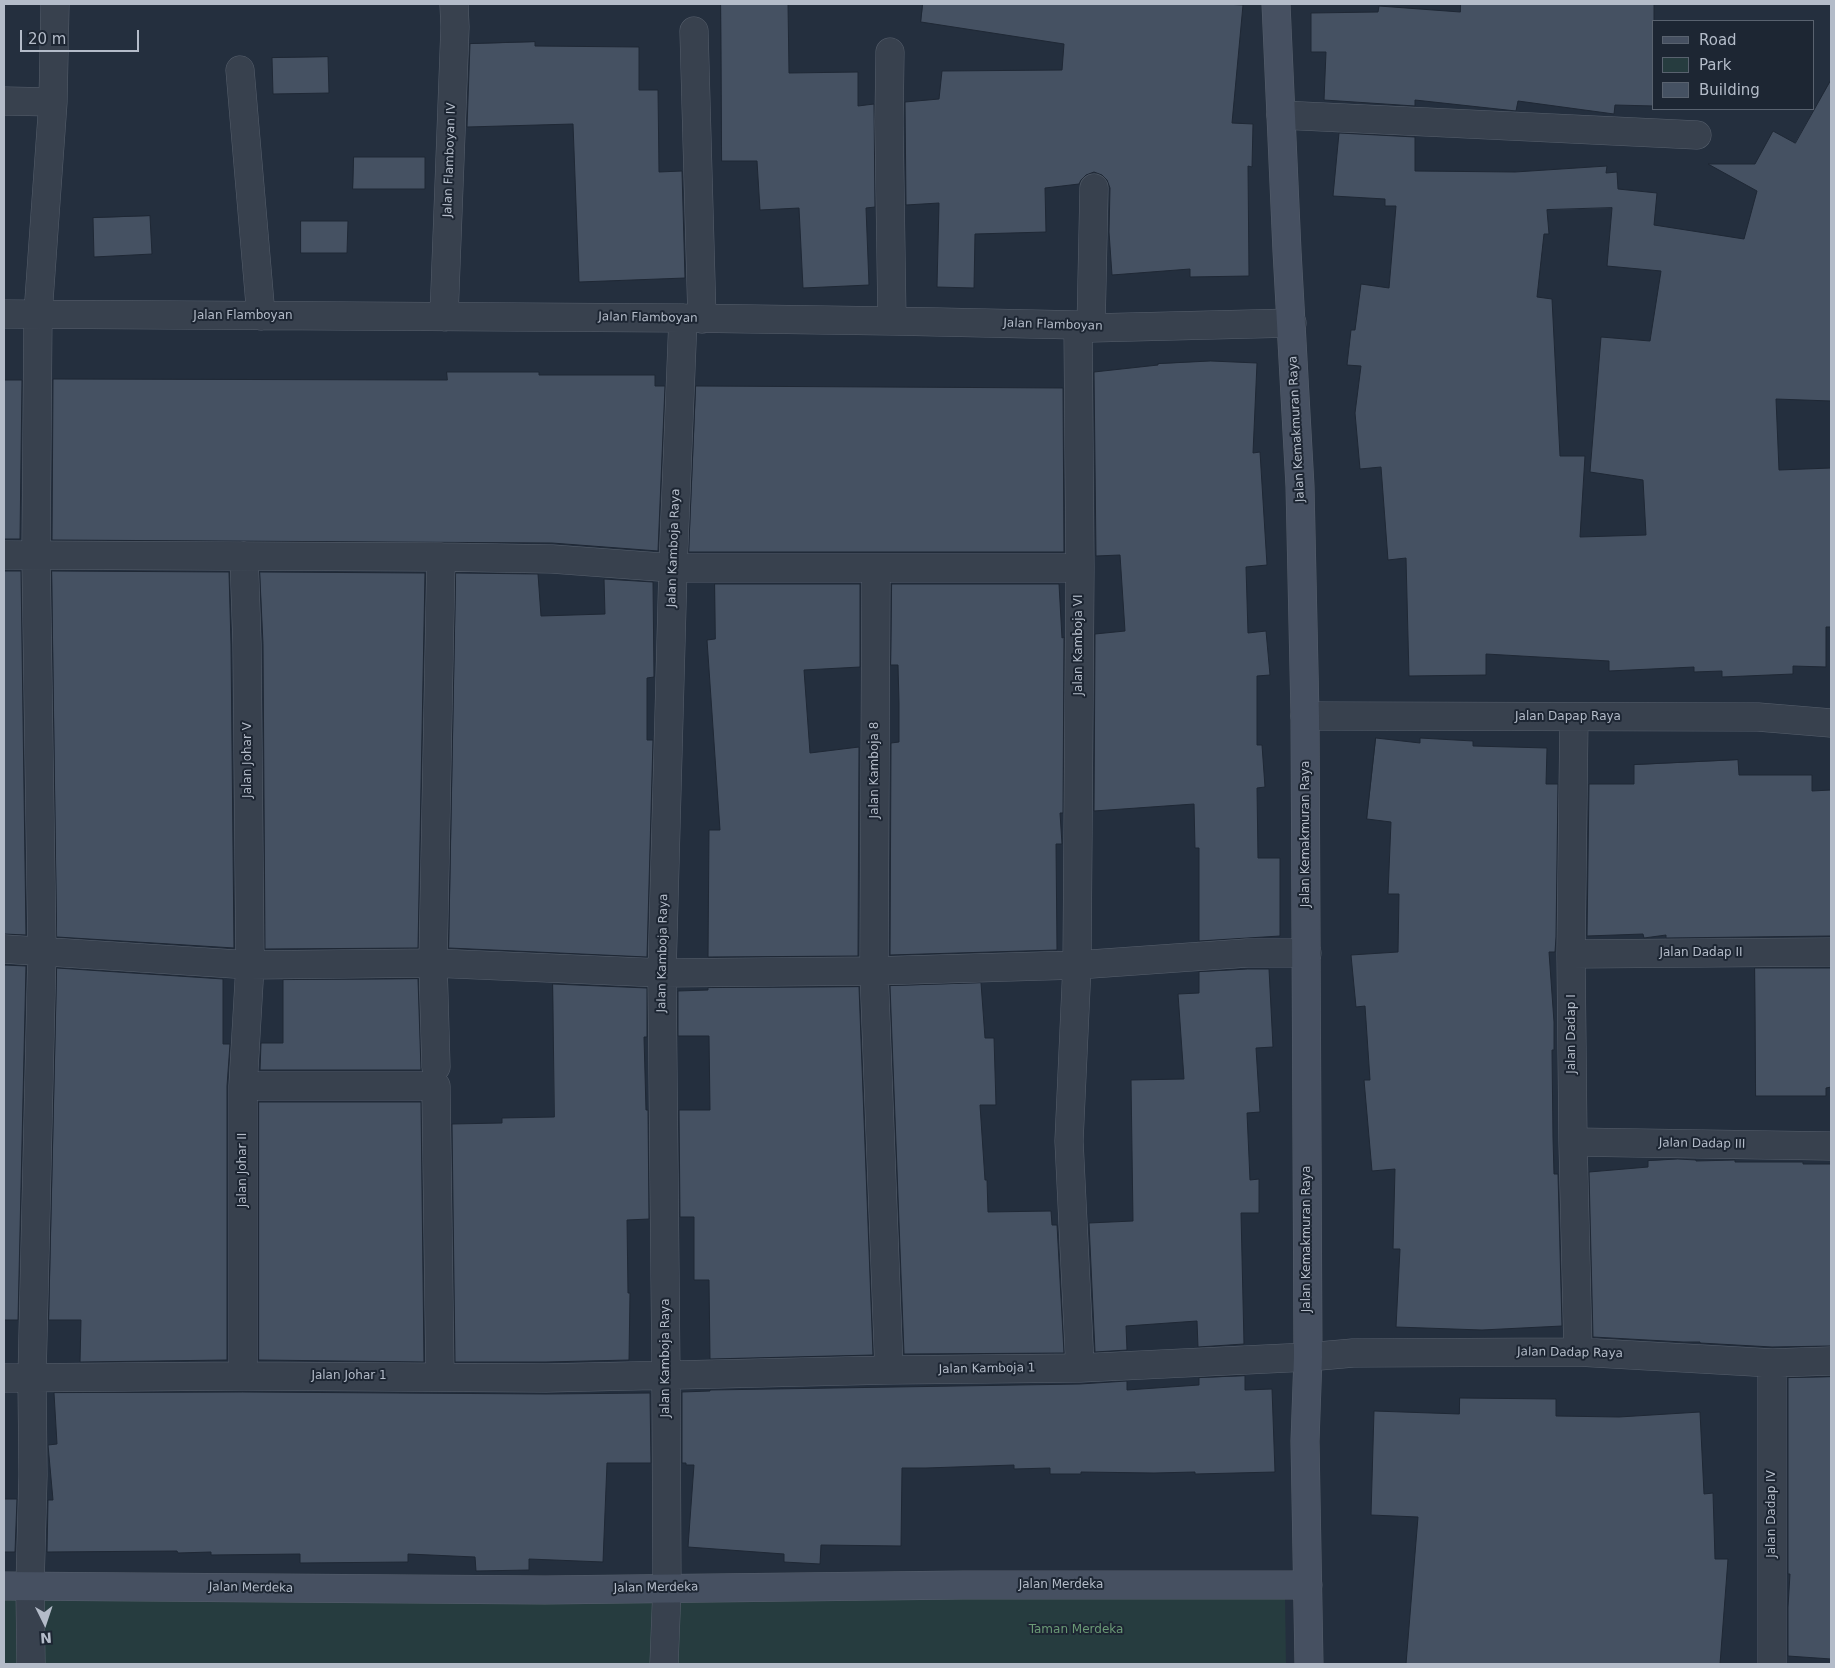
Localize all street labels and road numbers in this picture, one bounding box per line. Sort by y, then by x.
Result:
street label: Jalan Flamboyan IV [441,102,459,218]
street label: Jalan Flamboyan [193,309,293,323]
street label: Jalan Flamboyan [598,310,698,326]
street label: Jalan Flamboyan [1003,316,1103,334]
street label: Jalan Kemakmuran Raya [1286,355,1308,503]
street label: Jalan Kamboja Raya [665,488,683,608]
street label: Jalan Kamboja VI [1072,595,1086,695]
street label: Jalan Dapap Raya [1515,710,1621,724]
street label: Jalan Johar V [241,722,255,798]
street label: Jalan Kamboja 8 [868,722,882,818]
street label: Jalan Kemakmuran Raya [1299,761,1313,907]
street label: Jalan Kamboja Raya [655,893,671,1013]
street label: Jalan Dadap II [1659,946,1743,960]
street label: Jalan Dadap I [1565,994,1579,1074]
street label: Jalan Johar II [236,1133,250,1207]
street label: Jalan Dadap III [1659,1136,1745,1152]
street label: Jalan Kemakmuran Raya [1300,1166,1314,1312]
street label: Jalan Kamboja Raya [659,1298,673,1418]
street label: Jalan Dadap Raya [1517,1345,1623,1361]
street label: Jalan Kamboja 1 [938,1361,1036,1377]
street label: Jalan Johar 1 [311,1369,387,1383]
street label: Jalan Dadap IV [1765,1470,1779,1558]
street label: Jalan Merdeka [1019,1578,1103,1592]
street label: Jalan Merdeka [209,1580,293,1596]
street label: Jalan Merdeka [614,1580,698,1596]

